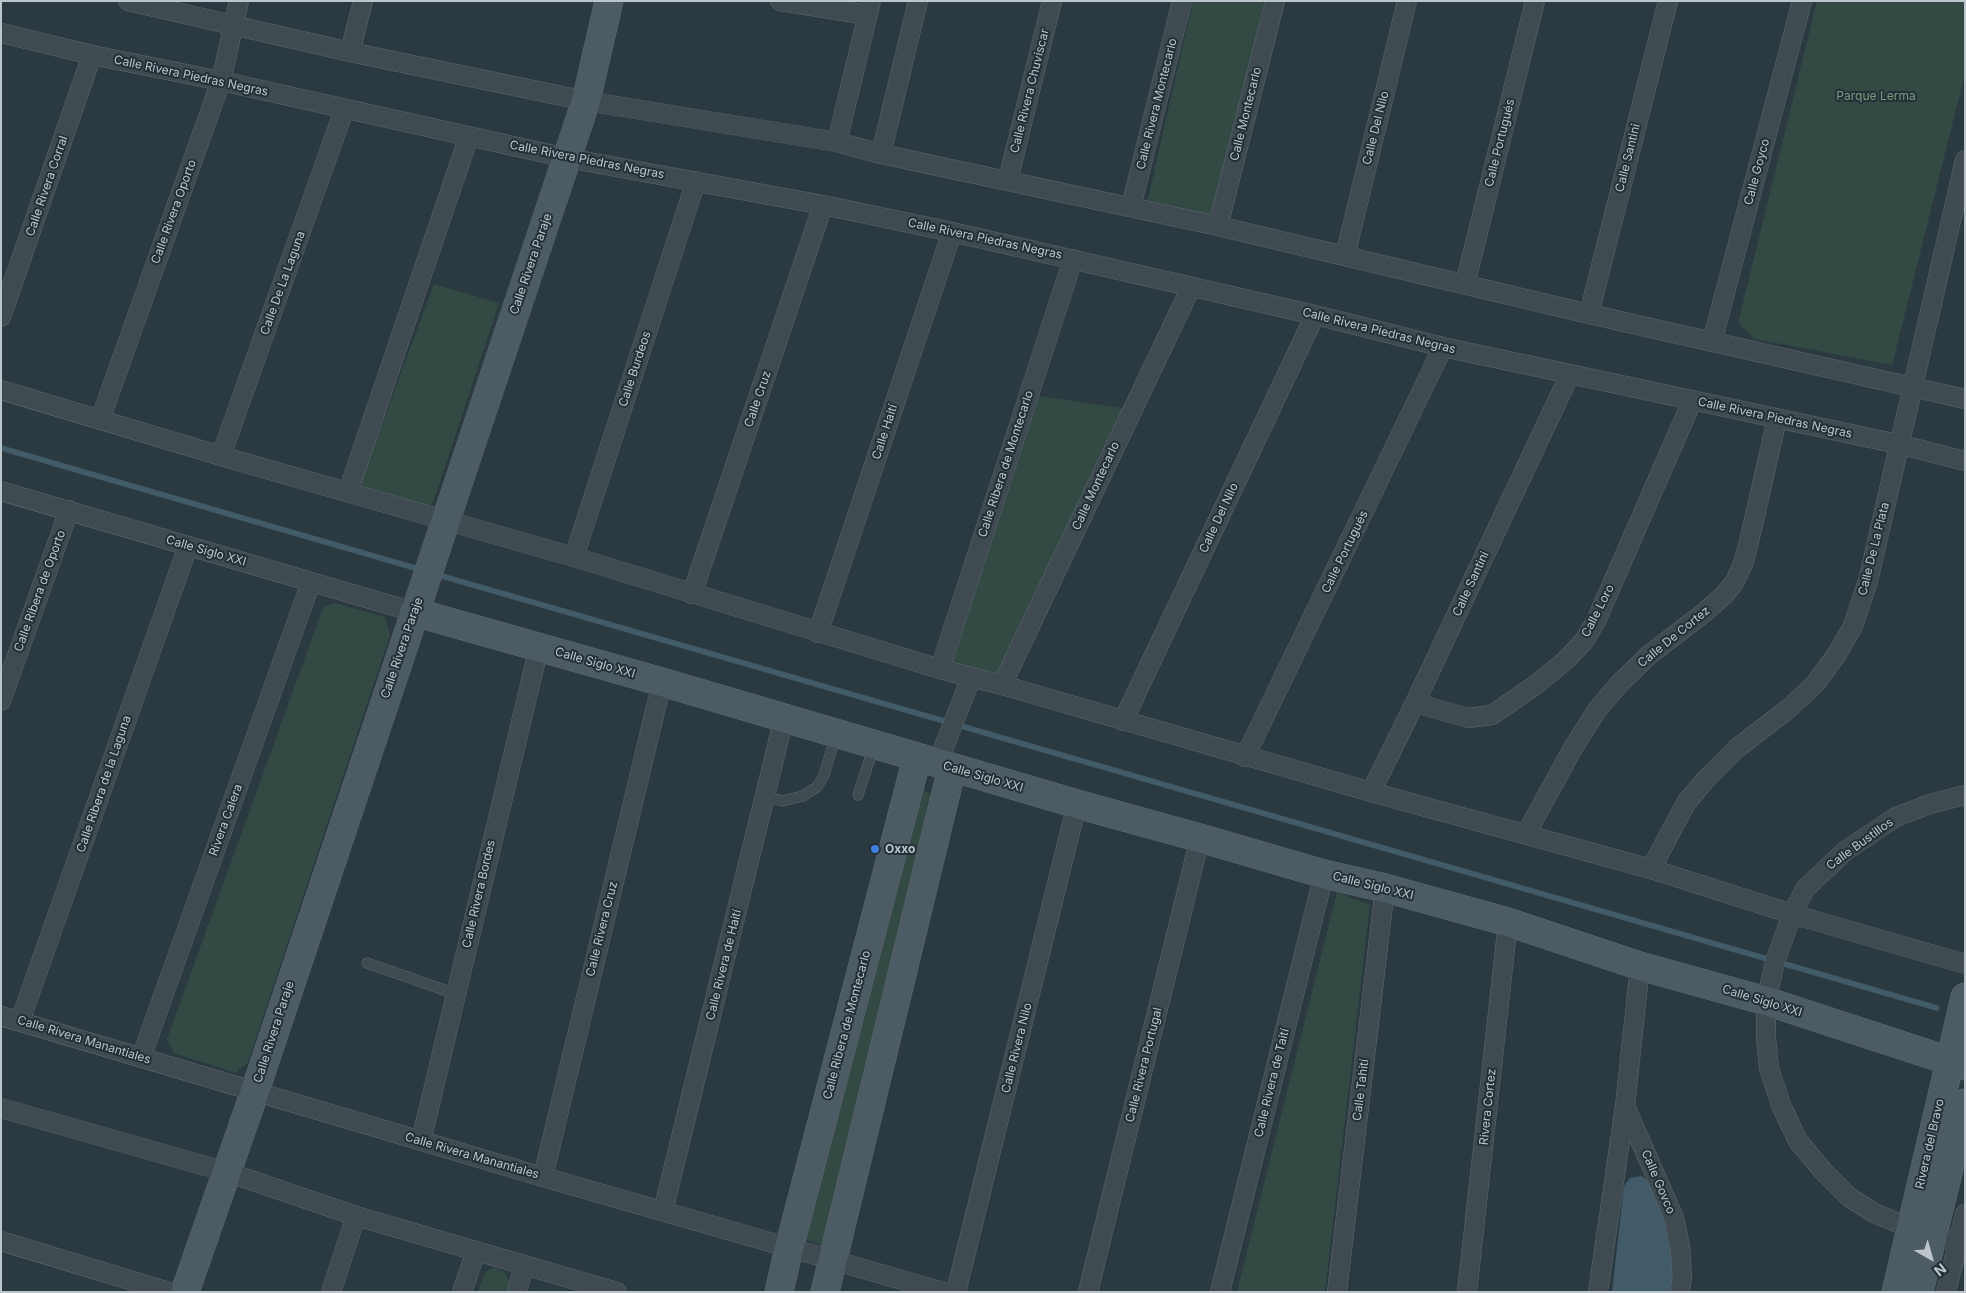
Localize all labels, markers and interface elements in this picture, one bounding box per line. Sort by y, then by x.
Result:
street label: Calle Rivera Chuviscar [1008,27,1052,155]
street label: Calle Rivera Montecarlo [1134,37,1180,171]
street label: Calle Rivera Piedras Negras [113,53,269,99]
street label: Calle Montecarlo [1227,66,1265,162]
park label: Parque Lerma [1836,89,1916,103]
street label: Calle Del Nilo [1360,90,1392,166]
street label: Calle Portugués [1482,98,1518,188]
street label: Calle Santini [1613,122,1643,194]
street label: Calle Rivera Corral [23,134,71,238]
street label: Calle Goyco [1741,137,1773,207]
street label: Calle Rivera Piedras Negras [508,138,666,182]
street label: Calle Rivera Oporto [148,158,200,266]
street label: Calle Rivera Paraje [507,212,555,316]
street label: Calle Rivera Piedras Negras [907,216,1063,262]
street label: Calle De La Laguna [258,229,308,337]
street label: Calle Rivera Piedras Negras [1301,305,1457,357]
street label: Calle Burdeos [616,329,654,409]
street label: Calle Cruz [742,369,774,429]
street label: Calle Ribera de Montecarlo [975,389,1037,539]
street label: Calle Rivera Piedras Negras [1697,395,1853,441]
street label: Calle Haití [869,403,901,461]
street label: Calle Montecarlo [1069,439,1123,533]
street label: Calle Del Nilo [1196,481,1242,555]
street label: Calle De La Plata [1855,501,1893,597]
street label: Calle Portugués [1319,508,1371,596]
street label: Calle Ribera de Oporto [11,528,69,654]
street label: Calle Siglo XXI [164,533,248,569]
street label: Calle Santini [1450,549,1492,619]
street label: Calle Loro [1579,582,1617,640]
street label: Calle Rivera Paraje [378,596,426,700]
street label: Calle De Cortez [1635,604,1713,670]
street label: Calle Siglo XXI [553,645,637,681]
street label: Calle Ribera de la Laguna [74,714,134,854]
street label: Calle Siglo XXI [941,759,1025,795]
street label: Rivera Calera [206,782,246,858]
street label: Calle Bustillos [1824,815,1896,873]
street label: Calle Rivera Bordes [460,839,498,949]
place label: Oxxo [885,842,915,856]
marker: Oxxo [869,843,881,855]
street label: Calle Siglo XXI [1331,869,1415,903]
street label: Calle Rivera Cruz [583,880,621,978]
street label: Calle Rivera de Haití [703,908,745,1022]
street label: Calle Ribera de Montecarlo [820,949,874,1101]
street label: Calle Rivera Paraje [251,979,297,1085]
street label: Calle Siglo XXI [1720,982,1804,1020]
street label: Calle Rivera Nilo [999,1001,1035,1095]
street label: Calle Rivera Portugal [1123,1006,1165,1124]
street label: Calle Rivera Manantiales [16,1013,152,1067]
street label: Calle Rivera de Taití [1252,1027,1292,1139]
street label: Calle Tahití [1350,1058,1372,1122]
street label: Rivera Cortez [1477,1068,1499,1146]
street label: Rivera del Bravo [1913,1098,1947,1190]
street label: Calle Rivera Manantiales [403,1130,541,1182]
street label: Calle Govco [1638,1148,1678,1216]
north arrow [1906,1233,1956,1283]
text: N [1931,1260,1950,1280]

